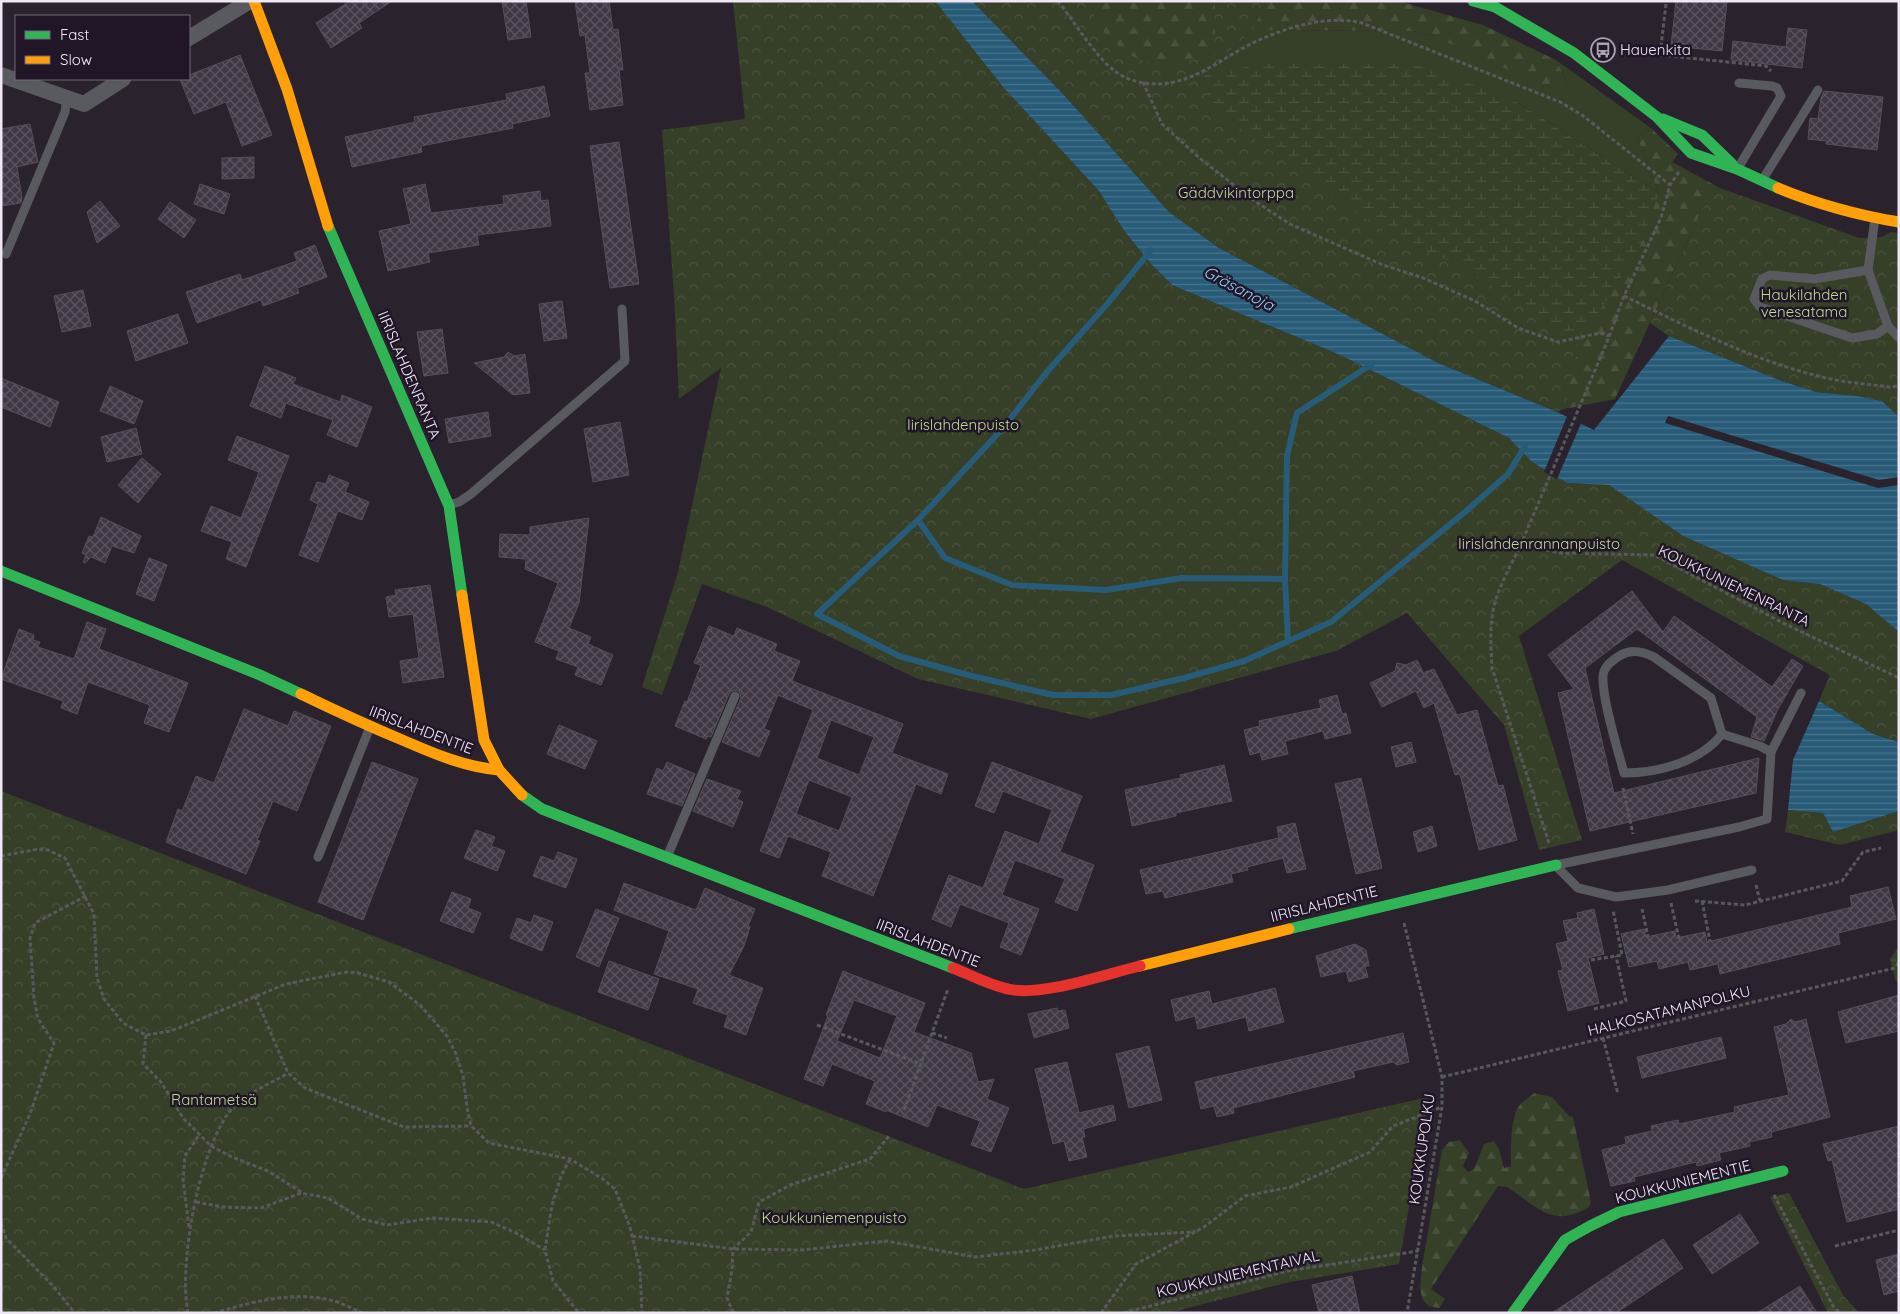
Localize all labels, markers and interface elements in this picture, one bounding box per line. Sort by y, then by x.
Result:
legend [15,15,190,80]
text: Fast [60,25,89,44]
bus stop icon: Hauenkita [1590,37,1616,63]
place label: Hauenkita [1620,40,1691,59]
text: Slow [60,50,92,69]
park label: Gäddvikintorppa [1178,183,1294,202]
water label: Gräsanoja [1200,261,1279,316]
park label: Haukilahden venesatama [1761,285,1847,321]
street label: IIRISLAHDENRANTA [374,308,445,442]
park label: Iirislahdenpuisto [907,415,1019,434]
park label: Iirislahdenrannanpuisto [1458,534,1620,553]
street label: KOUKKUNIEMENRANTA [1655,541,1813,631]
street label: IIRISLAHDENTIE [367,701,476,758]
street label: IIRISLAHDENTIE [1268,881,1379,926]
street label: IIRISLAHDENTIE [874,914,983,971]
street label: HALKOSATAMANPOLKU [1586,981,1752,1040]
park label: Rantametsä [171,1090,257,1109]
street label: KOUKKUPOLKU [1404,1092,1439,1206]
street label: KOUKKUNIEMENTIE [1613,1155,1753,1208]
park label: Koukkuniemenpuisto [762,1208,906,1227]
street label: KOUKKUNIEMENTAIVAL [1155,1246,1321,1302]

